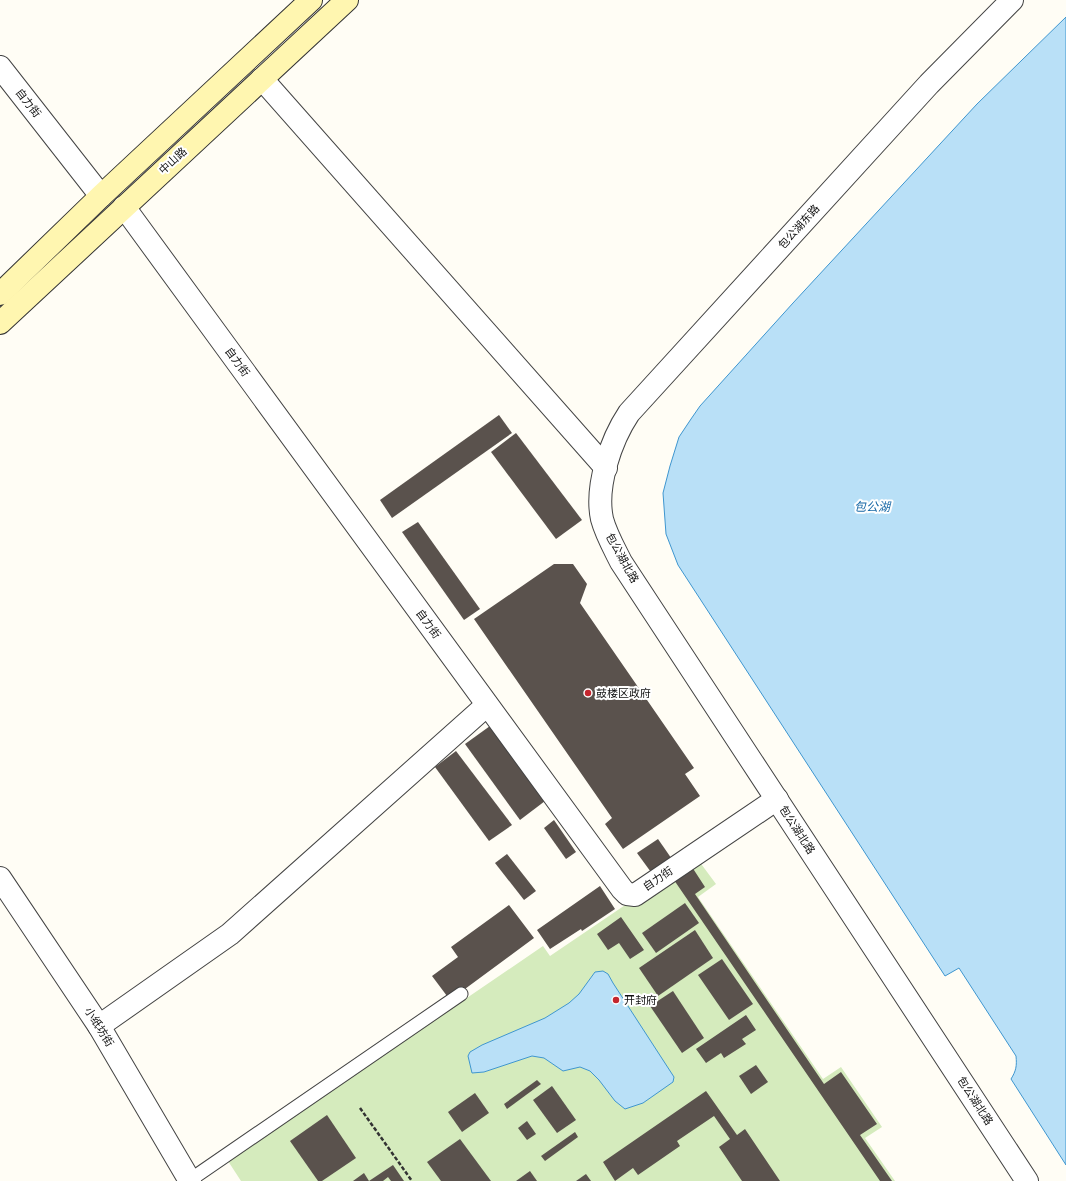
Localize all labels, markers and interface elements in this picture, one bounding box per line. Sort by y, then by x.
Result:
street label: 自力街 [12,85,44,121]
street label: 中山路 [156,144,190,178]
street label: 包公湖东路 [775,202,823,252]
street label: 自力街 [221,344,253,380]
water label: 包公湖 [854,499,892,515]
street label: 包公湖北路 [602,530,642,586]
street label: 自力街 [412,606,444,642]
place label: 鼓楼区政府 [596,686,651,701]
marker: 鼓楼区政府 [583,688,593,698]
street label: 包公湖北路 [776,803,818,857]
street label: 自力街 [640,864,676,894]
place label: 开封府 [624,993,657,1008]
marker: 开封府 [611,995,621,1005]
street label: 小纸坊街 [81,1004,117,1050]
street label: 包公湖北路 [954,1074,996,1128]

